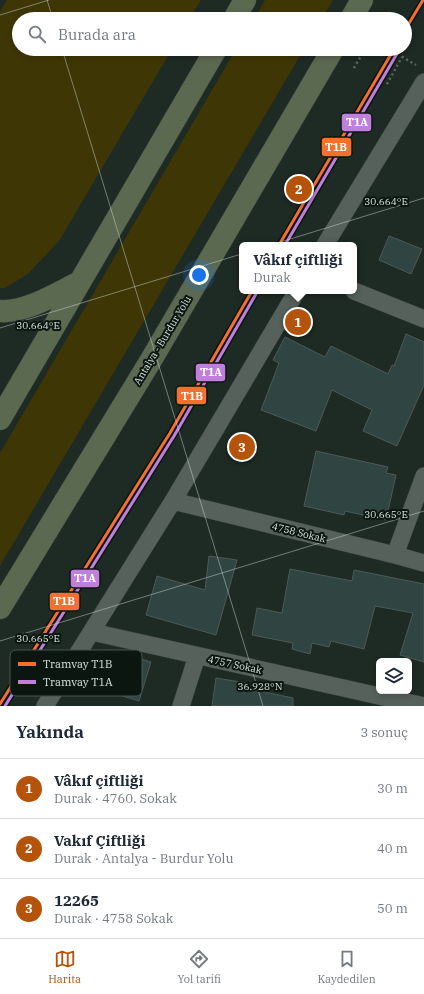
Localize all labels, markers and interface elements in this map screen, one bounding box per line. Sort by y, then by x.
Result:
search box [12,12,412,56]
icon: search [26,23,48,45]
text: Burada ara [58,25,136,44]
line badge: T1A [341,113,372,132]
text: T1A [346,115,368,129]
line badge: T1B [321,137,352,157]
text: T1B [325,140,347,154]
pin: 2 [286,174,312,204]
text: 30.664°E [364,195,408,208]
popup [239,242,357,294]
text: Vâkıf çiftliği [253,250,343,269]
your location [189,265,209,285]
text: Durak [253,269,291,286]
street label: Antalya - Burdur Yolu [131,294,194,387]
pin: 1 [285,307,311,337]
text: 30.664°E [16,319,60,332]
line badge: T1A [195,363,226,382]
text: T1A [200,365,222,379]
line badge: T1B [176,386,207,405]
text: T1B [181,389,203,403]
pin: 3 [229,432,255,462]
text: 30.665°E [364,508,408,521]
street label: 4758 Sokak [271,520,327,545]
line badge: T1A [70,569,100,588]
text: T1A [74,571,96,585]
line badge: T1B [49,592,80,611]
text: T1B [53,594,75,608]
text: 30.665°E [16,632,60,645]
legend [10,650,142,696]
street label: 4757 Sokak [207,652,263,677]
text: Tramvay T1B [43,657,112,671]
map controls [376,658,412,694]
button: layers [376,658,412,694]
text: Tramvay T1A [43,675,113,689]
text: 36.928°N [237,680,283,693]
text: Yakında [16,721,84,743]
text: 3 sonuç [360,724,408,741]
text: Vâkıf çiftliği [54,771,144,790]
text: 1 [25,780,33,797]
text: 30 m [377,780,408,797]
text: Durak · 4760. Sokak [54,790,177,807]
text: Vakıf Çiftliği [54,831,145,850]
text: 2 [25,840,33,857]
text: 40 m [377,840,408,857]
text: Durak · Antalya - Burdur Yolu [54,850,233,867]
text: 12265 [54,891,99,910]
text: 3 [25,900,33,917]
text: 50 m [377,900,408,917]
text: Durak · 4758 Sokak [54,910,173,927]
tab: Harita [48,948,81,986]
tab: Yol tarifi [178,948,221,986]
tab: Kaydedilen [317,948,376,986]

